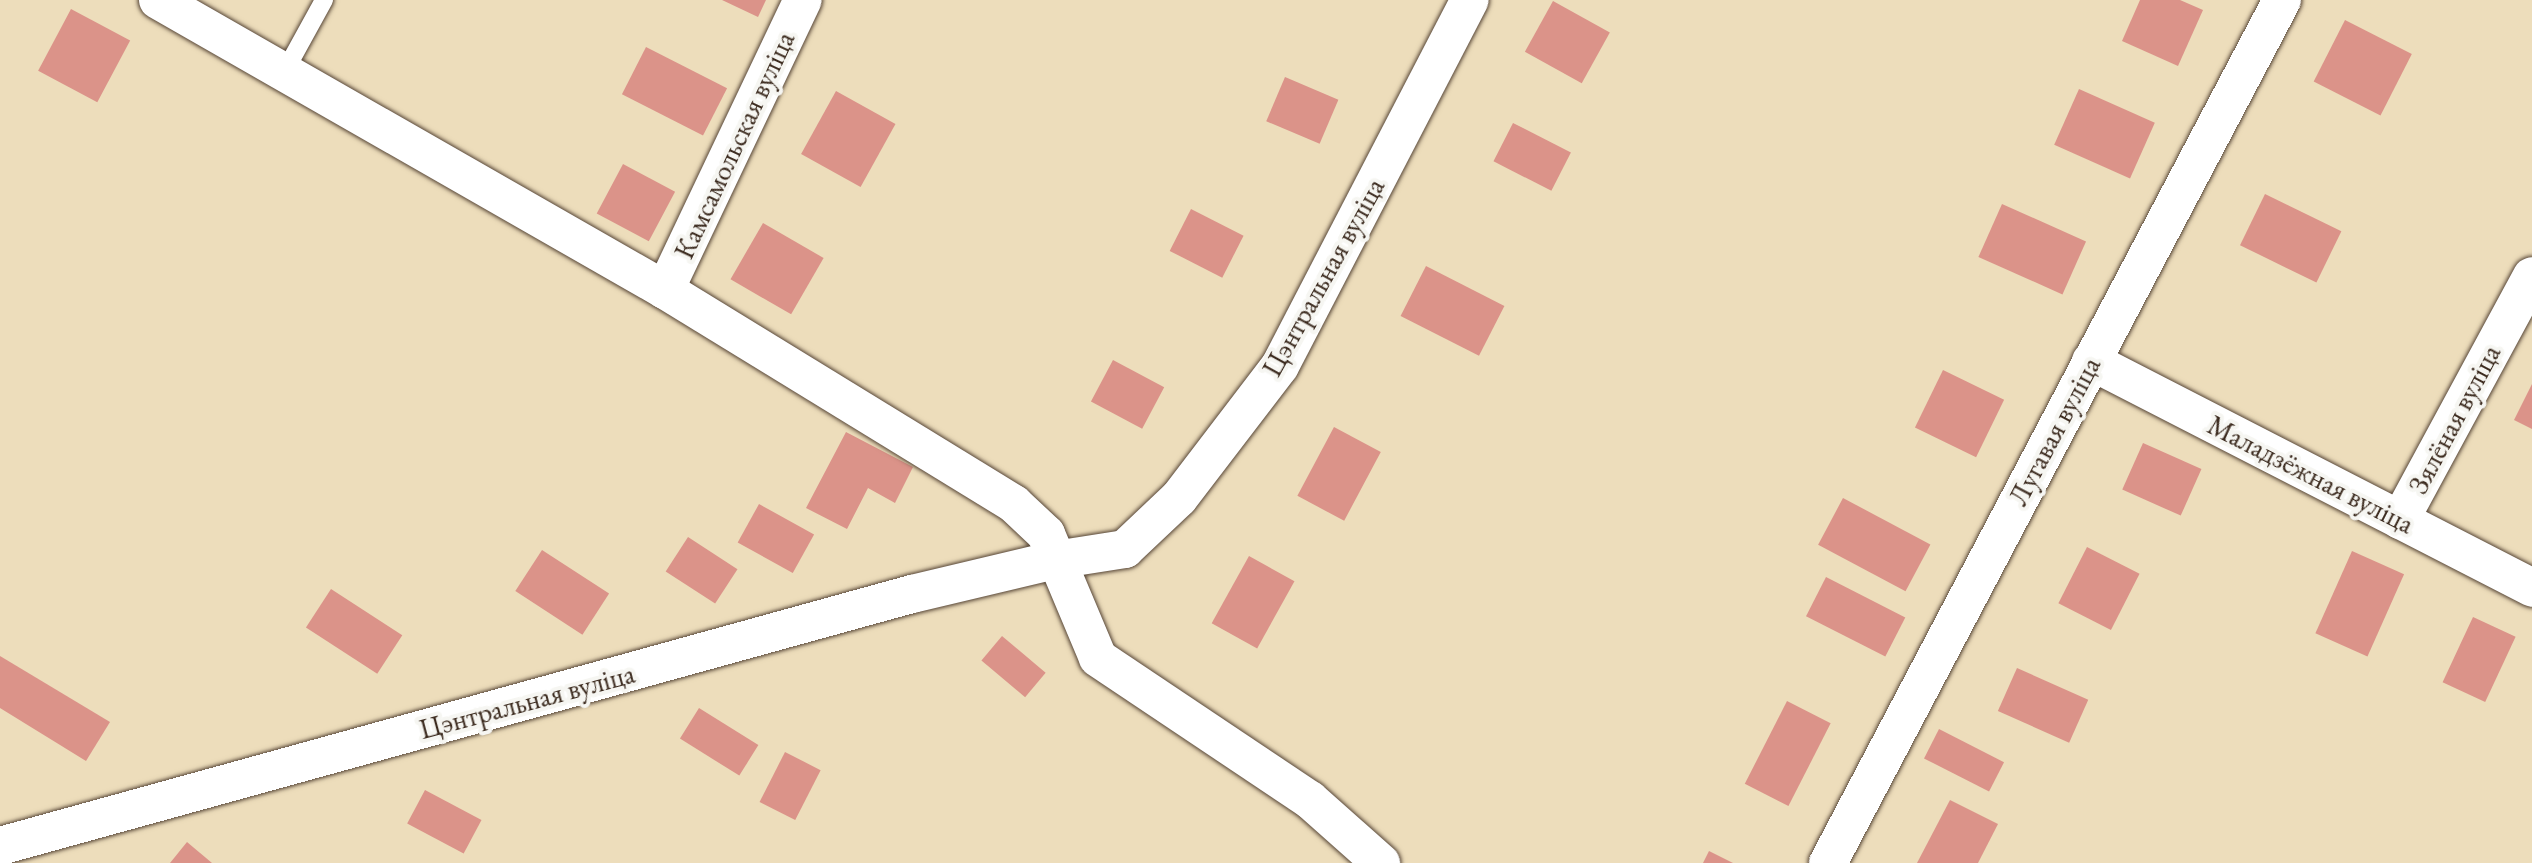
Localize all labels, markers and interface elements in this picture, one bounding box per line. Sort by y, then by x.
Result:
street label: Камсамольская вуліца [667,26,801,264]
street label: Цэнтральная вуліца [1255,172,1391,382]
street label: Зялёная вуліца [2401,339,2507,499]
street label: Лугавая вуліца [2001,351,2107,511]
street label: Маладзёжная вуліца [2202,408,2420,540]
street label: Цэнтральная вуліца [416,656,638,746]

